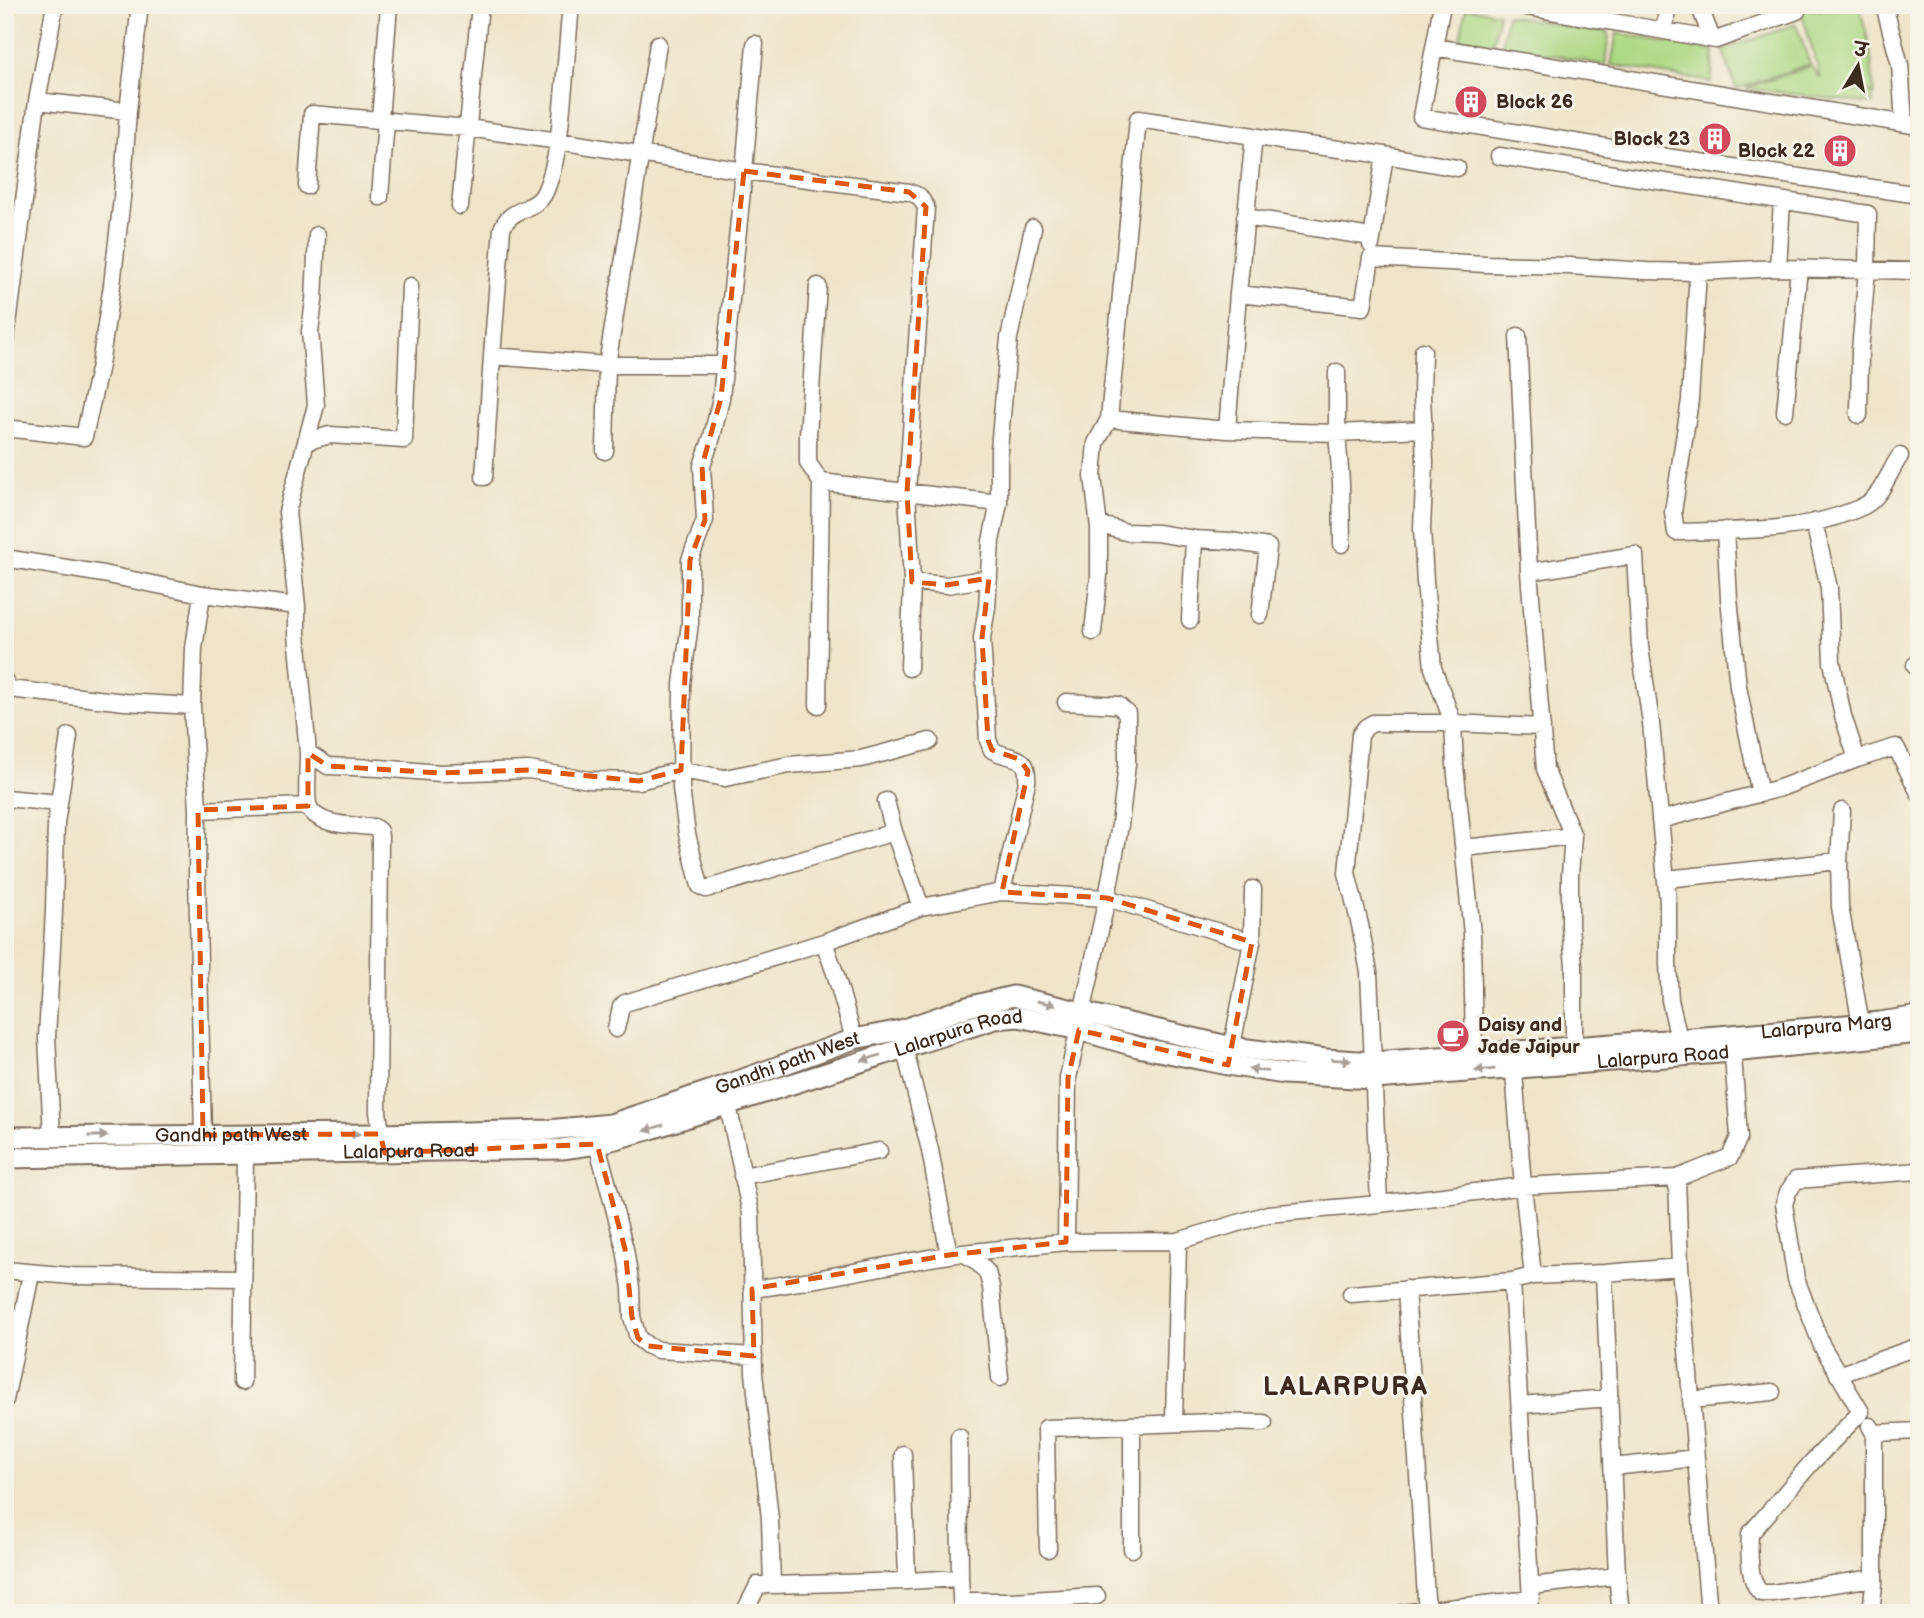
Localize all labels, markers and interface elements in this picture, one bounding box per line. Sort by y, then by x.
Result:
north arrow [1822,32,1892,102]
text: उ [1850,38,1871,64]
building icon: Block 26 [1452,83,1490,121]
place label: Block 26 [1496,91,1573,114]
building icon: Block 23 [1696,120,1734,158]
place label: Block 23 [1614,128,1690,151]
building icon: Block 22 [1821,132,1859,170]
place label: Block 22 [1738,140,1816,163]
one-way arrow [1035,998,1057,1009]
street label: Lalarpura Road [892,1005,1024,1062]
street label: Lalarpura Marg [1760,1009,1893,1044]
place label: Daisy and Jade Jaipur [1478,1014,1580,1059]
cafe icon: Daisy and Jade Jaipur [1434,1017,1472,1055]
street label: Gandhi path West [712,1027,861,1100]
street label: Lalarpura Road [1596,1041,1730,1074]
one-way arrow [860,1053,881,1064]
one-way arrow [1330,1055,1352,1066]
one-way arrow [1247,1064,1269,1075]
one-way arrow [1473,1065,1495,1076]
street label: Gandhi path West [155,1123,307,1147]
one-way arrow [644,1123,665,1134]
one-way arrow [339,1128,361,1140]
one-way arrow [87,1130,109,1141]
street label: Lalarpura Road [342,1139,475,1164]
district label: LALARPURA [1263,1372,1429,1403]

